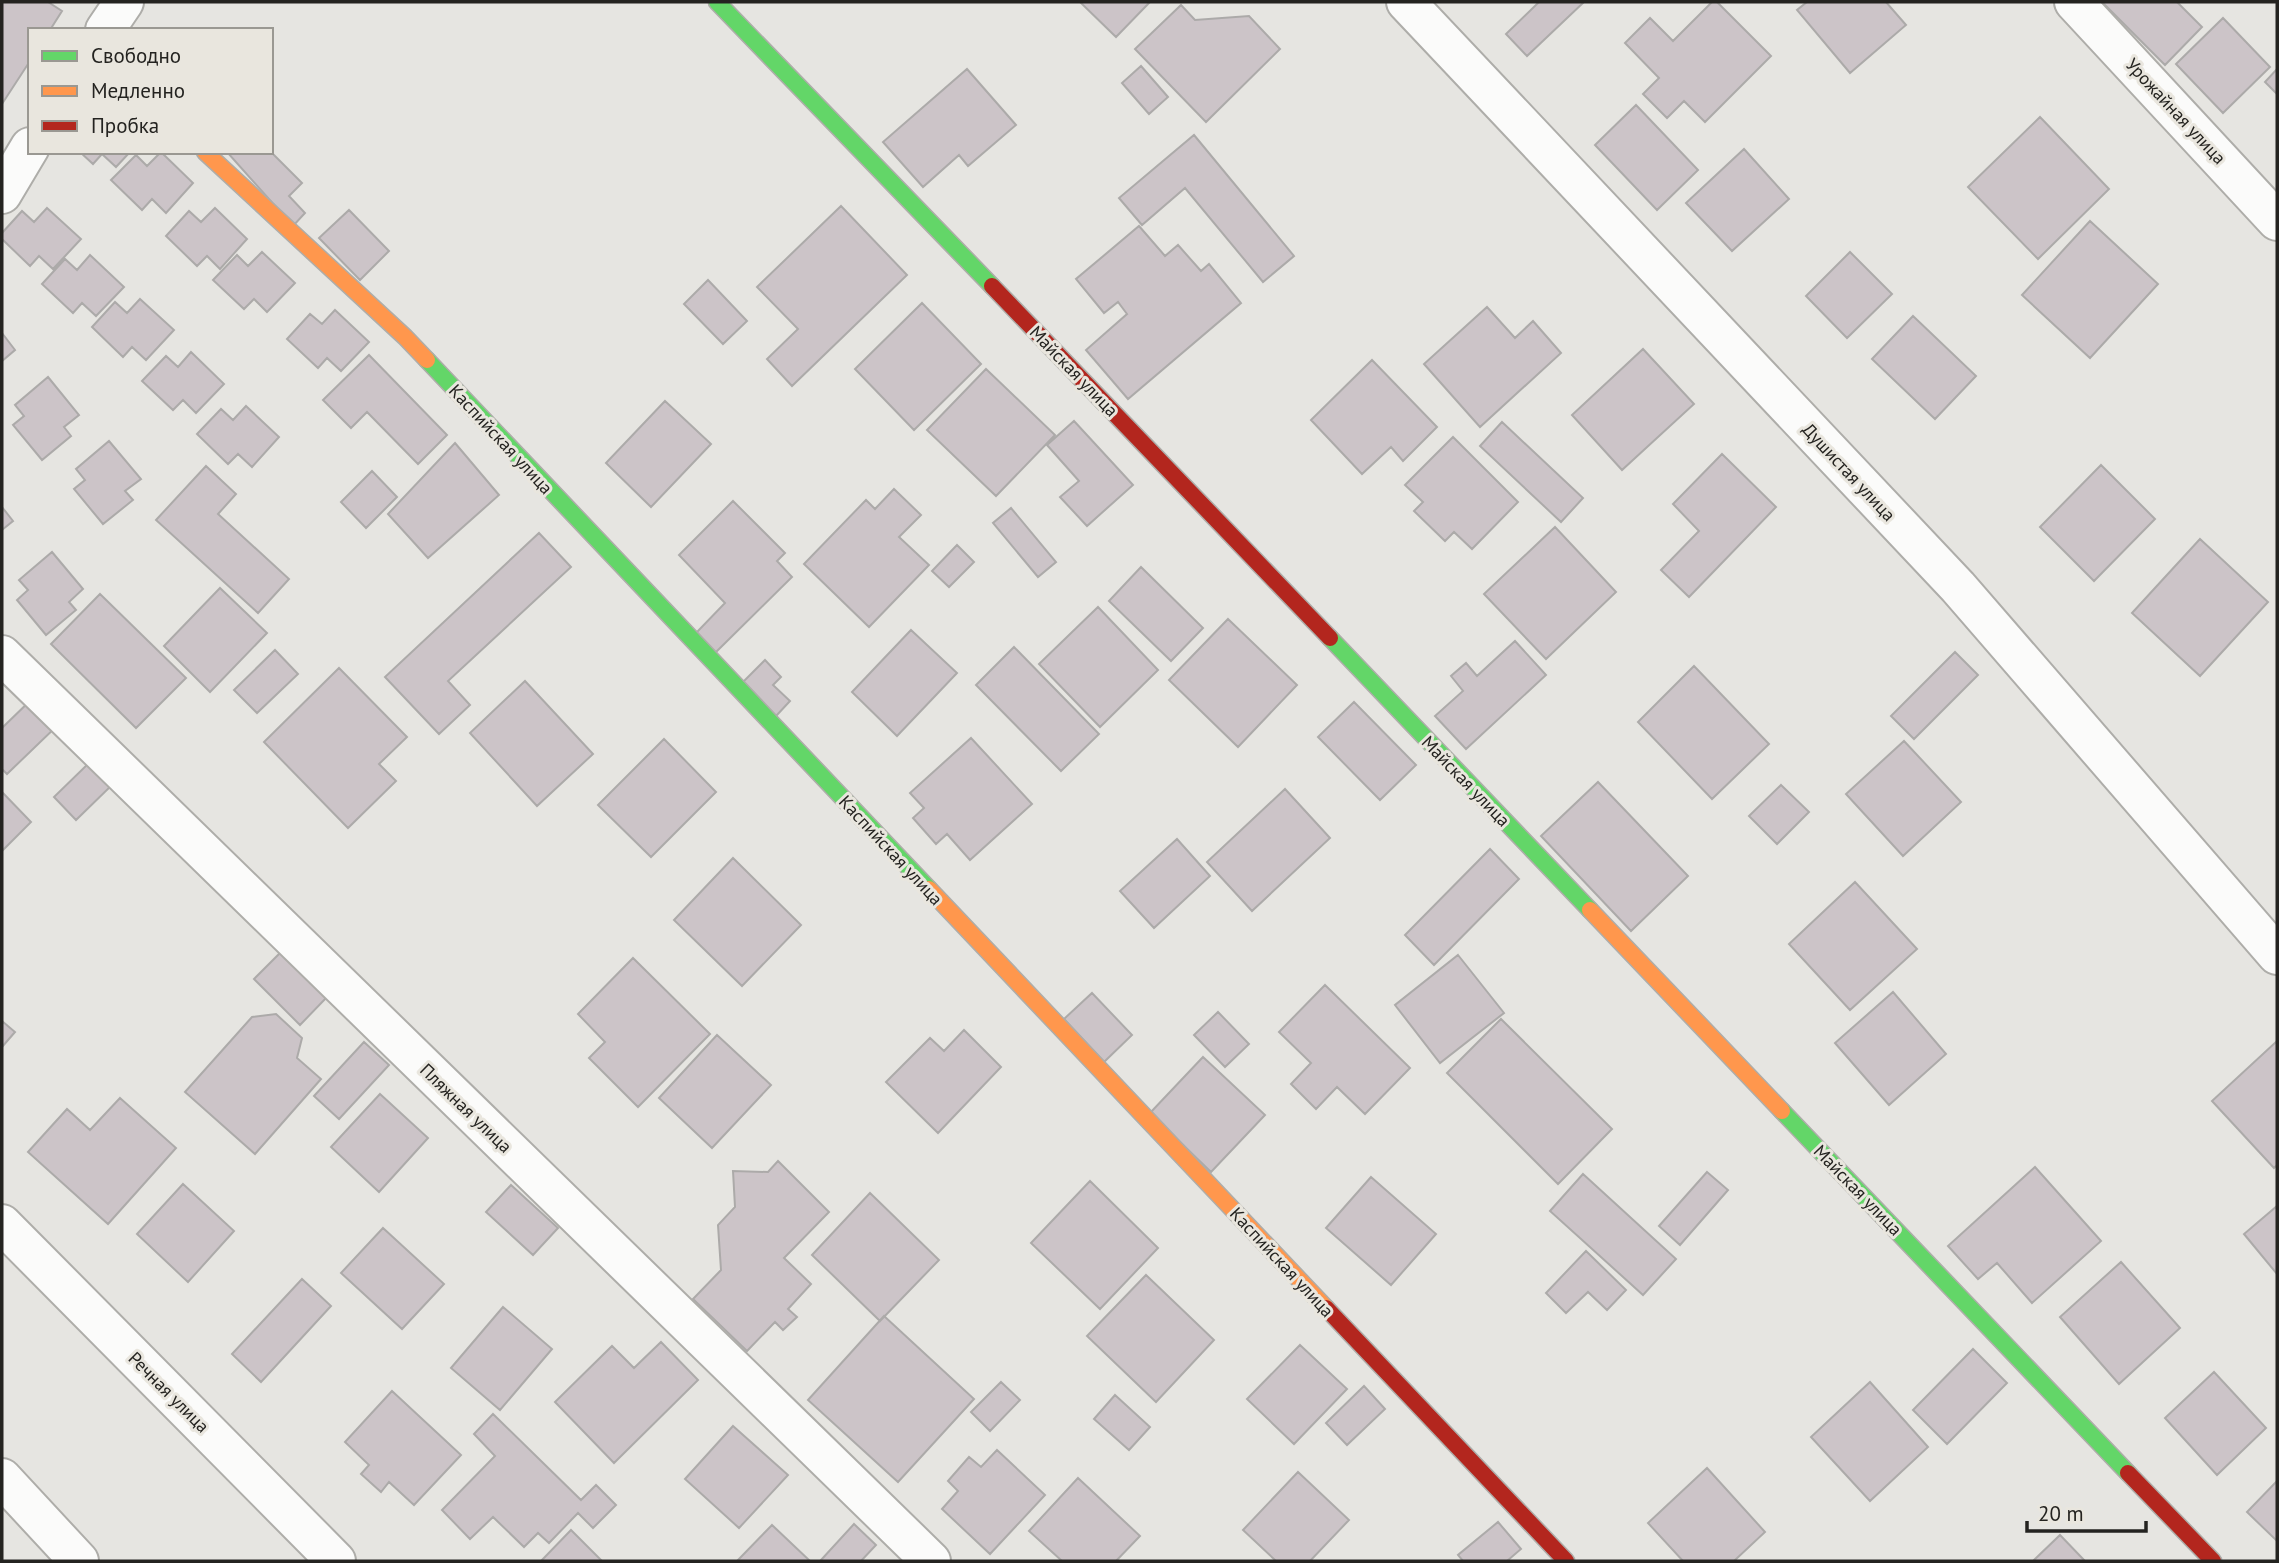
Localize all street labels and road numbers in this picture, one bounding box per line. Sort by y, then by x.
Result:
street label: Урожайная улица [2121,53,2231,169]
street label: Майская улица [1025,321,1123,421]
street label: Каспийская улица [444,379,558,499]
street label: Душистая улица [1798,418,1900,526]
street label: Майская улица [1417,731,1515,831]
street label: Каспийская улица [834,790,948,910]
street label: Пляжная улица [415,1058,517,1158]
street label: Майская улица [1809,1140,1907,1240]
street label: Каспийская улица [1225,1202,1339,1322]
street label: Речная улица [124,1347,214,1437]

